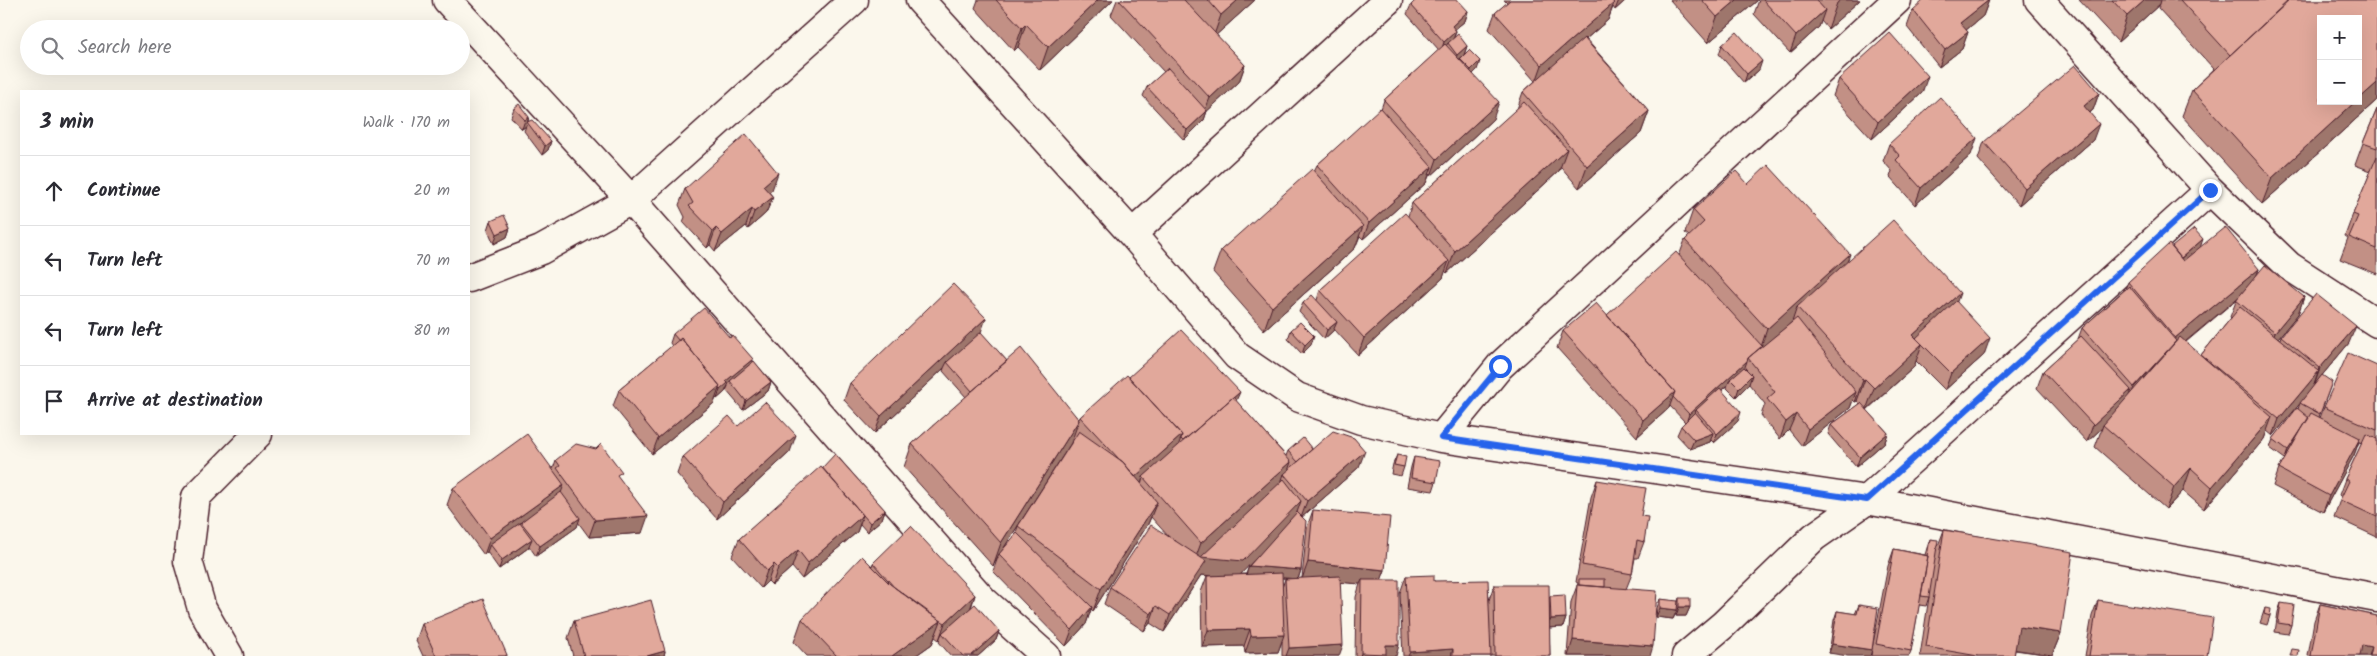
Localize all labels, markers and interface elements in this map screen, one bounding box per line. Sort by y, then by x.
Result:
map controls [2317,15,2362,105]
button: + [2317,15,2362,60]
search box [20,20,470,75]
text: Search here [78,33,172,63]
icon: search [38,34,66,62]
button: − [2317,60,2362,105]
text: 3 min [40,106,94,139]
text: Walk · 170 m [362,110,450,135]
text: Continue [87,176,160,206]
icon: ahead [40,177,68,205]
text: 20 m [414,178,450,203]
route end [2199,179,2222,202]
text: Turn left [87,246,162,276]
icon: left [40,247,68,275]
text: 70 m [415,248,450,273]
text: Turn left [87,316,162,346]
icon: left [40,317,68,345]
text: 80 m [413,318,450,343]
route start [1489,355,1512,378]
text: Arrive at destination [87,386,263,416]
icon: arrive [40,387,68,415]

